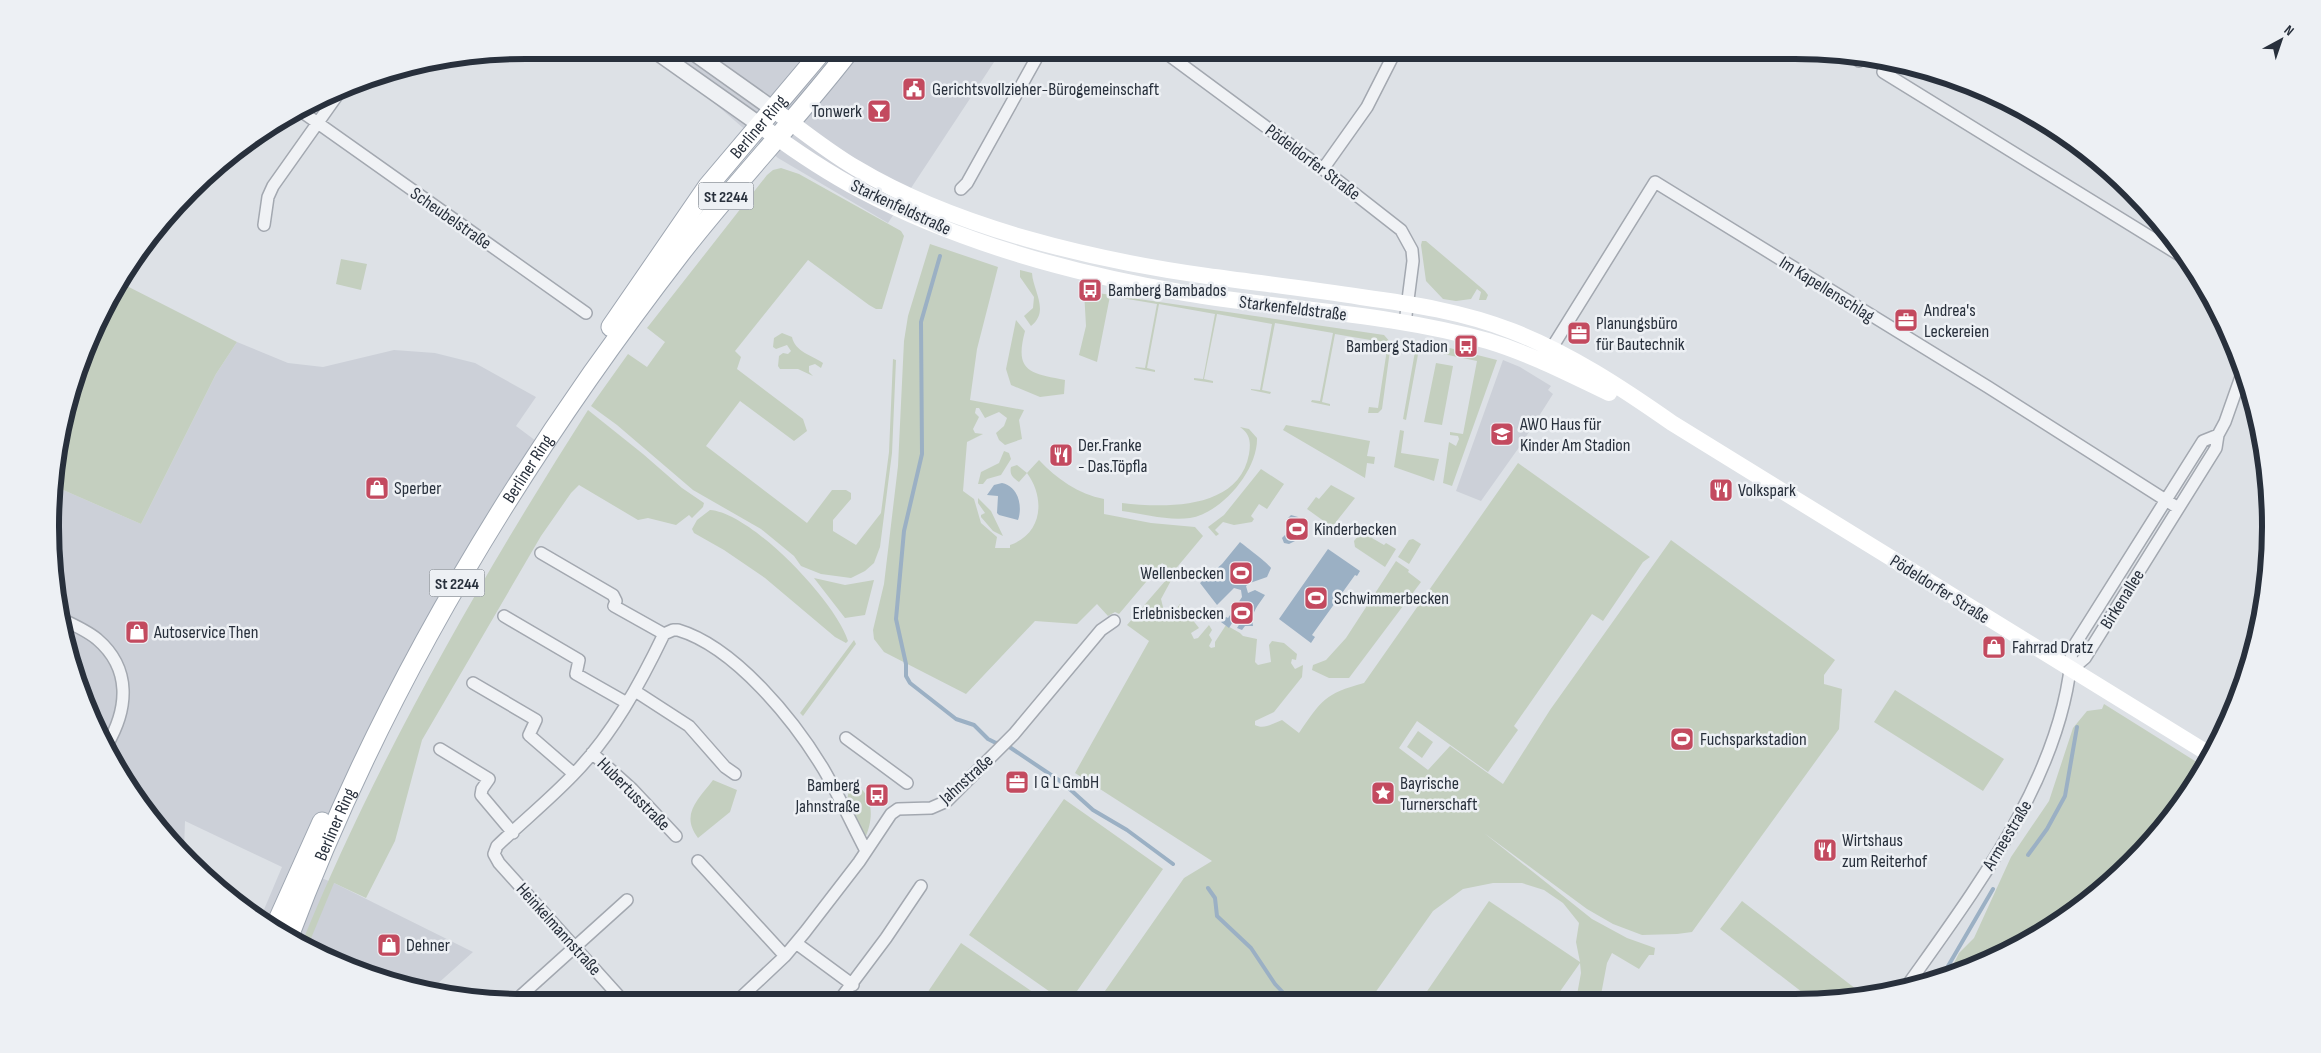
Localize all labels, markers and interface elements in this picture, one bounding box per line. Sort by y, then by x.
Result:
north arrow [2256,15,2306,65]
text: N [2281,22,2297,39]
public building icon: Gerichtsvollzieher-Bürogemeinschaft [901,76,927,102]
place label: Gerichtsvollzieher-Bürogemeinschaft [932,79,1160,100]
street label: Berliner Ring [726,91,792,163]
bar icon: Tonwerk [866,98,892,124]
place label: Tonwerk [811,101,862,122]
street label: Pödeldorfer Straße [1261,120,1364,205]
street label: Starkenfeldstraße [847,175,954,240]
road number: St 2244 [698,182,754,210]
street label: Scheubelstraße [406,183,495,254]
street label: Im Kapellenschlag [1775,252,1878,327]
bus stop icon: Bamberg Bambados [1077,277,1103,303]
place label: Bamberg Bambados [1108,280,1226,301]
street label: Starkenfeldstraße [1238,291,1348,326]
place label: Andrea's Leckereien [1923,300,1989,342]
office icon: Andrea's Leckereien [1893,307,1919,333]
place label: Planungsbüro für Bautechnik [1596,313,1685,355]
office icon: Planungsbüro für Bautechnik [1566,320,1592,346]
bus stop icon: Bamberg Stadion [1453,333,1479,359]
place label: Bamberg Stadion [1346,336,1448,357]
place label: AWO Haus für Kinder Am Stadion [1519,414,1631,456]
school or university icon: AWO Haus für Kinder Am Stadion [1489,421,1515,447]
street label: Berliner Ring [498,431,558,507]
place label: Der.Franke - Das.Töpfla [1078,435,1147,477]
restaurant icon: Der.Franke - Das.Töpfla [1048,442,1074,468]
shop icon: Sperber [364,475,390,501]
restaurant icon: Volkspark [1708,477,1734,503]
place label: Sperber [394,478,441,499]
place label: Volkspark [1738,480,1796,501]
sports icon: Kinderbecken [1284,516,1310,542]
place label: Kinderbecken [1314,519,1397,540]
street label: Pödeldorfer Straße [1886,550,1993,628]
sports icon: Wellenbecken [1228,560,1254,586]
place label: Wellenbecken [1140,563,1224,584]
street label: Birkenallee [2096,566,2149,633]
road number: St 2244 [430,570,484,596]
sports icon: Schwimmerbecken [1303,585,1329,611]
place label: Schwimmerbecken [1334,588,1449,609]
sports icon: Erlebnisbecken [1229,600,1255,626]
place label: Erlebnisbecken [1132,603,1224,624]
shop icon: Autoservice Then [124,619,150,645]
place label: Autoservice Then [153,622,258,643]
shop icon: Fahrrad Dratz [1981,634,2007,660]
place label: Fahrrad Dratz [2012,637,2094,658]
sports icon: Fuchsparkstadion [1669,726,1695,752]
place label: Fuchsparkstadion [1700,729,1807,750]
street label: Jahnstraße [935,750,997,809]
street label: Hubertusstraße [593,753,675,835]
office icon: I G L GmbH [1004,769,1030,795]
place label: I G L GmbH [1034,772,1099,793]
place label: Bayrische Turnerschaft [1400,773,1478,815]
place label: Bamberg Jahnstraße [794,775,860,817]
place icon: Bayrische Turnerschaft [1370,780,1396,806]
bus stop icon: Bamberg Jahnstraße [864,782,890,808]
street label: Berliner Ring [310,785,360,864]
street label: Armeestraße [1978,797,2036,875]
place label: Wirtshaus zum Reiterhof [1842,830,1928,872]
restaurant icon: Wirtshaus zum Reiterhof [1812,837,1838,863]
street label: Heinkelmannstraße [512,879,606,980]
shop icon: Dehner [376,932,402,958]
place label: Dehner [406,935,450,956]

